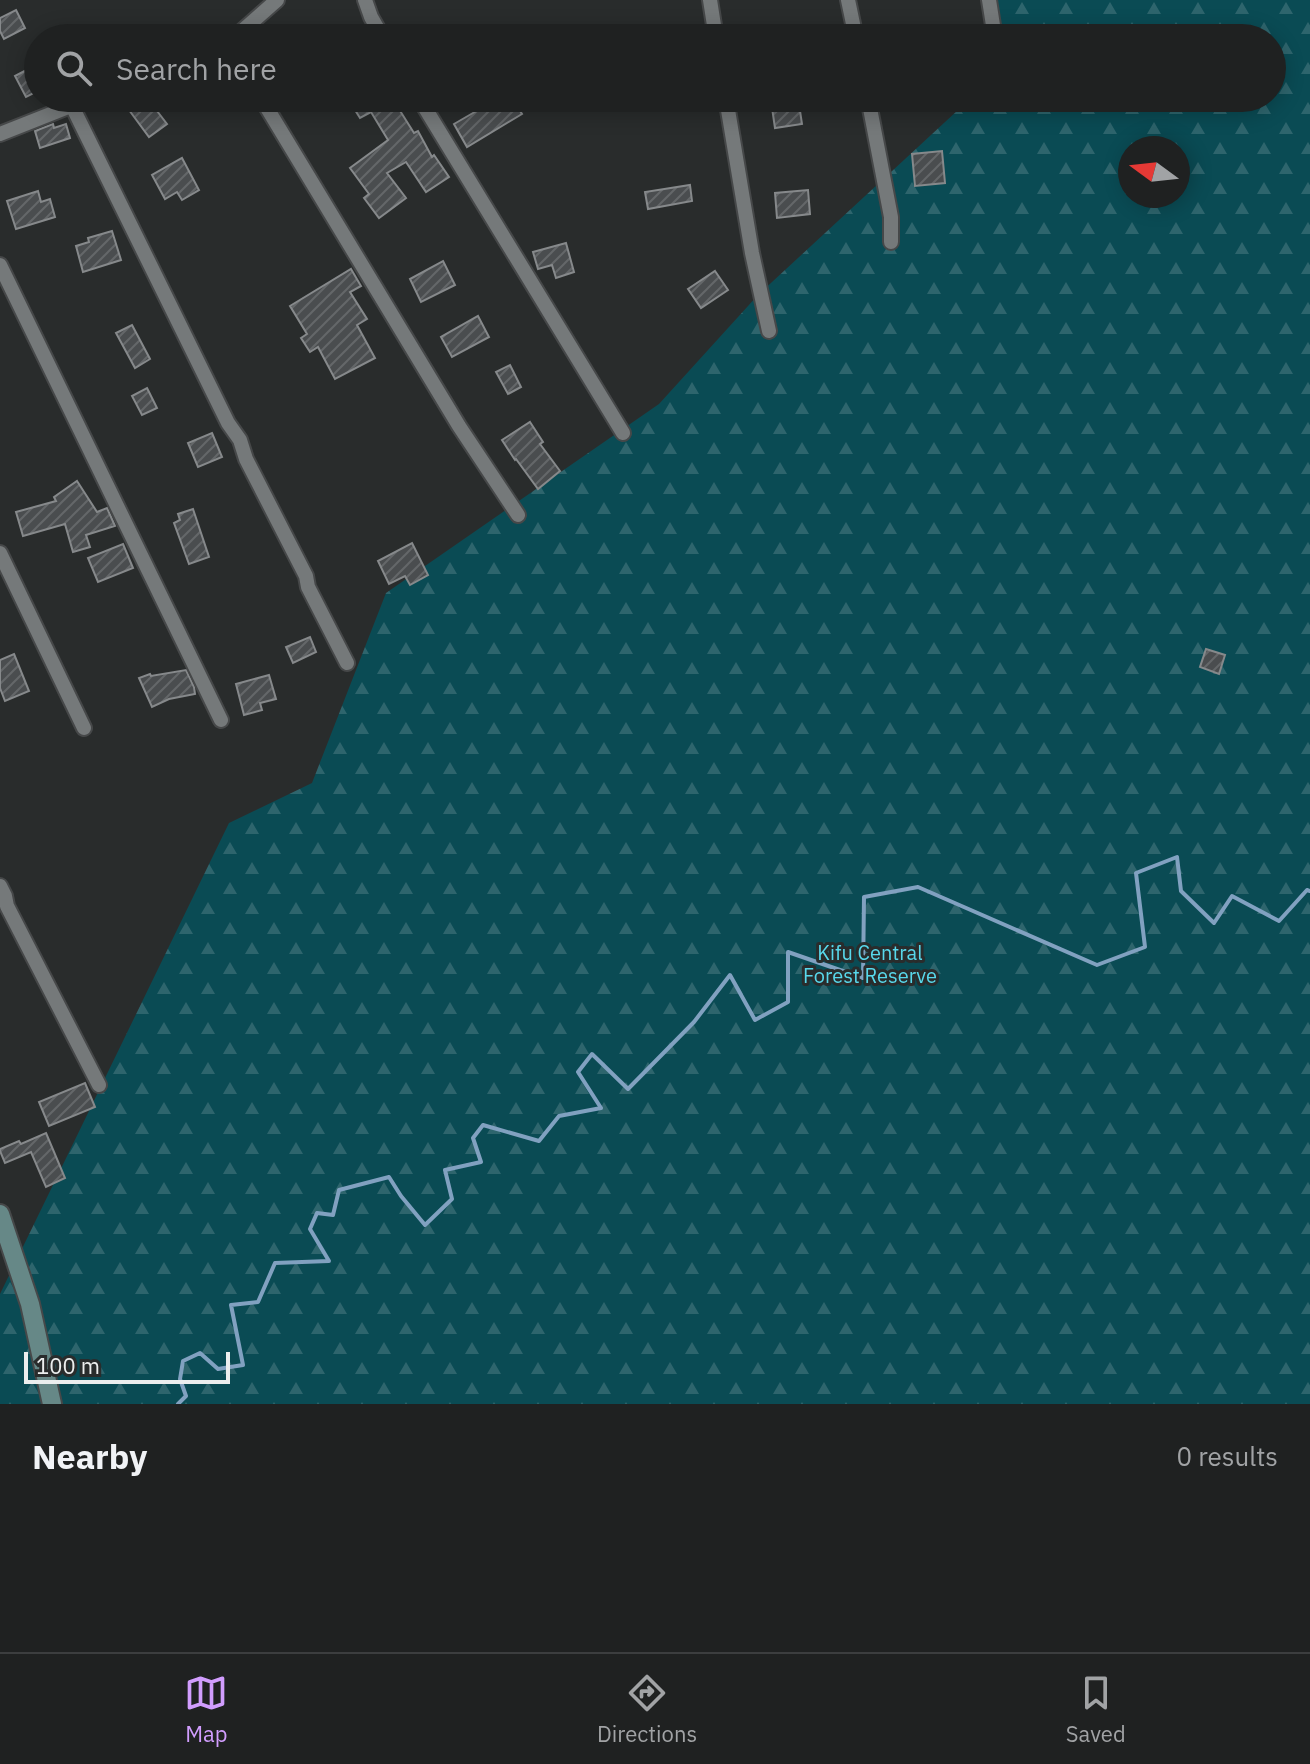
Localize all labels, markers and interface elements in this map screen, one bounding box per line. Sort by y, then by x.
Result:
search box [24,24,1286,112]
icon: search [52,46,96,90]
text: Search here [116,49,277,88]
north arrow [1118,136,1190,208]
park label: Kifu Central Forest Reserve [803,939,937,989]
scale bar [24,1348,230,1384]
text: 100 m [36,1351,100,1380]
text: Nearby [32,1434,147,1478]
text: 0 results [1176,1439,1278,1473]
tab: Map [184,1671,228,1748]
tab: Directions [597,1671,697,1748]
tab: Saved [1066,1671,1126,1748]

